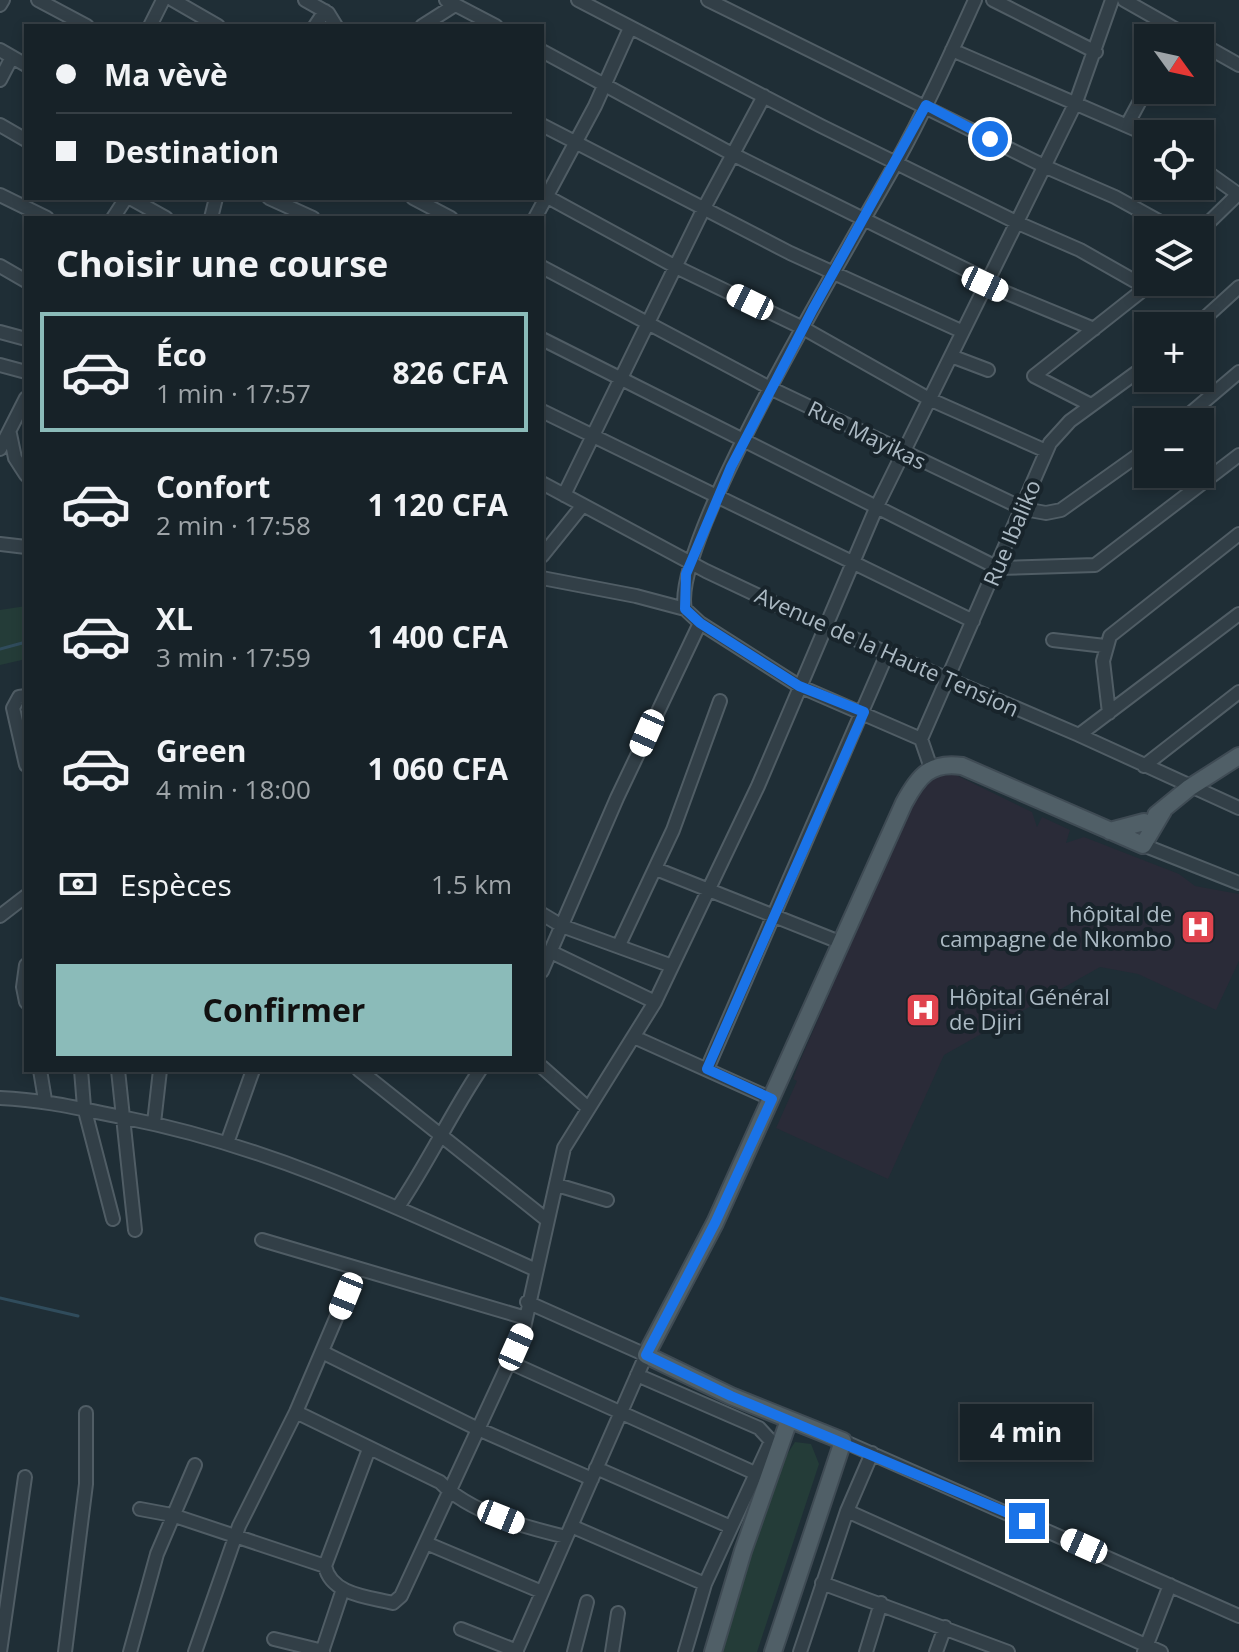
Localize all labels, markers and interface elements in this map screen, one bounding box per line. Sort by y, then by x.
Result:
north arrow [1134,24,1214,104]
map controls [1134,24,1214,488]
text: Ma vèvè [104,54,228,95]
button: locate [1134,120,1214,200]
route start [972,121,1008,157]
text: Destination [104,131,279,172]
button: layers [1134,216,1214,296]
text: Choisir une course [56,239,388,288]
car [958,263,1012,305]
car [723,281,777,323]
button: + [1134,312,1214,392]
text: Éco [156,334,207,375]
icon: car [60,336,132,408]
text: 826 CFA [392,352,508,393]
text: 1 min · 17:57 [156,375,311,411]
street label: Rue Mayikas [803,393,932,476]
button: − [1134,408,1214,488]
text: Confort [156,466,270,507]
icon: car [60,468,132,540]
street label: Rue Ibaliko [975,475,1047,590]
text: 1 120 CFA [368,484,508,525]
text: 2 min · 17:58 [156,507,311,543]
street label: Avenue de la Haute Tension [751,579,1024,723]
text: XL [156,598,193,639]
icon: car [60,600,132,672]
text: 1 400 CFA [368,616,508,657]
text: 3 min · 17:59 [156,639,311,675]
car [626,706,668,760]
text: Green [156,730,247,771]
icon: car [60,732,132,804]
text: 1 060 CFA [368,748,508,789]
text: 4 min · 18:00 [156,771,311,807]
icon: cash [56,862,100,906]
text: Espèces [120,864,232,905]
text: 1.5 km [431,866,512,902]
place label: hôpital de campagne de Nkombo [940,898,1172,953]
hospital icon: hôpital de campagne de Nkombo [1179,908,1217,946]
button: Confirmer [56,964,512,1056]
place label: Hôpital Général de Djiri [949,981,1110,1036]
hospital icon: Hôpital Général de Djiri [904,991,942,1029]
car [326,1269,366,1323]
car [495,1320,537,1374]
callout: 4 min [961,1405,1093,1461]
text: 4 min [990,1414,1062,1450]
car [474,1497,528,1537]
route end [1009,1503,1045,1539]
car [1057,1525,1111,1567]

